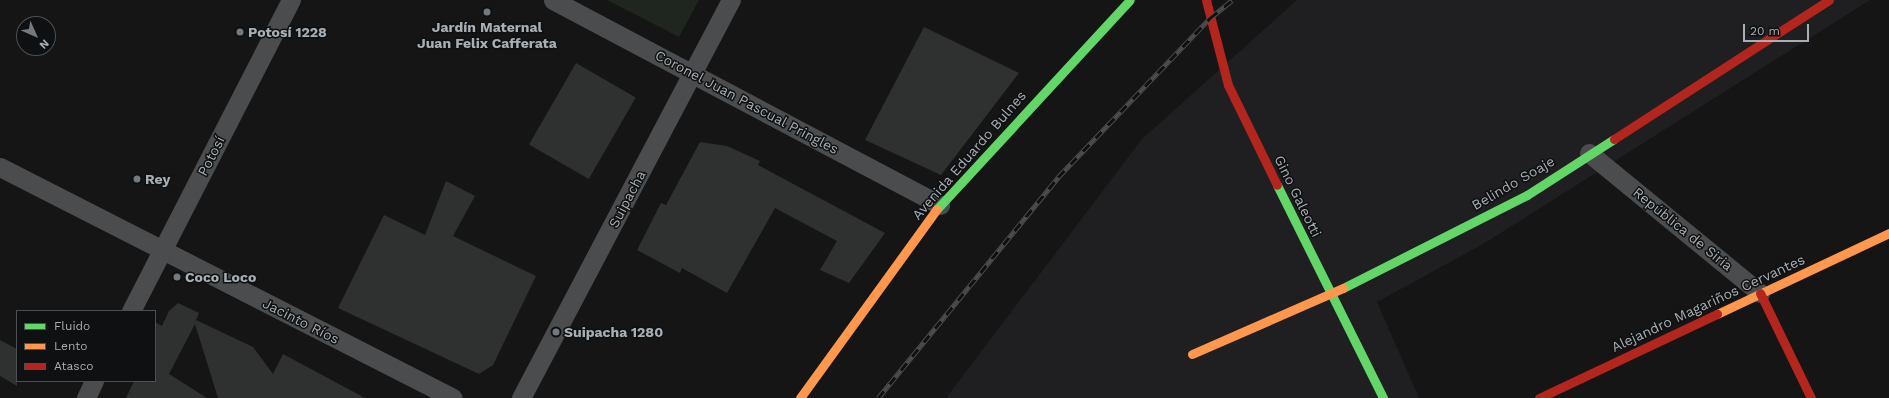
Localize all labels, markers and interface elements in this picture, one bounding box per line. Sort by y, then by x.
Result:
marker: Jardín Maternal Juan Felix Cafferata [482,7,492,17]
north arrow [16,16,56,56]
scale bar [1745,16,1811,42]
place label: Jardín Maternal Juan Felix Cafferata [417,19,557,52]
place label: Potosí 1228 [248,24,327,40]
text: 20 m [1750,24,1780,38]
marker: Potosí 1228 [235,27,245,37]
text: N [37,37,52,52]
street label: Coronel Juan Pascual Pringles [652,46,842,158]
street label: Avenida Eduardo Bulnes [908,87,1030,223]
street label: Potosí [194,133,228,179]
street label: Gino Galeotti [1271,152,1325,240]
street label: Belindo Soaje [1469,152,1557,214]
street label: Suipacha [605,168,649,230]
place label: Rey [145,171,170,187]
marker: Rey [132,174,142,184]
street label: República de Siria [1630,184,1736,274]
street label: Alejandro Magariños Cervantes [1609,251,1807,355]
place label: Coco Loco [185,269,256,285]
marker: Coco Loco [172,272,182,282]
street label: Jacinto Ríos [260,295,342,347]
legend [16,310,156,382]
text: Fluido [54,319,90,333]
place label: Suipacha 1280 [564,324,663,340]
marker: Suipacha 1280 [551,327,561,337]
text: Lento [54,339,88,353]
text: Atasco [54,359,94,373]

